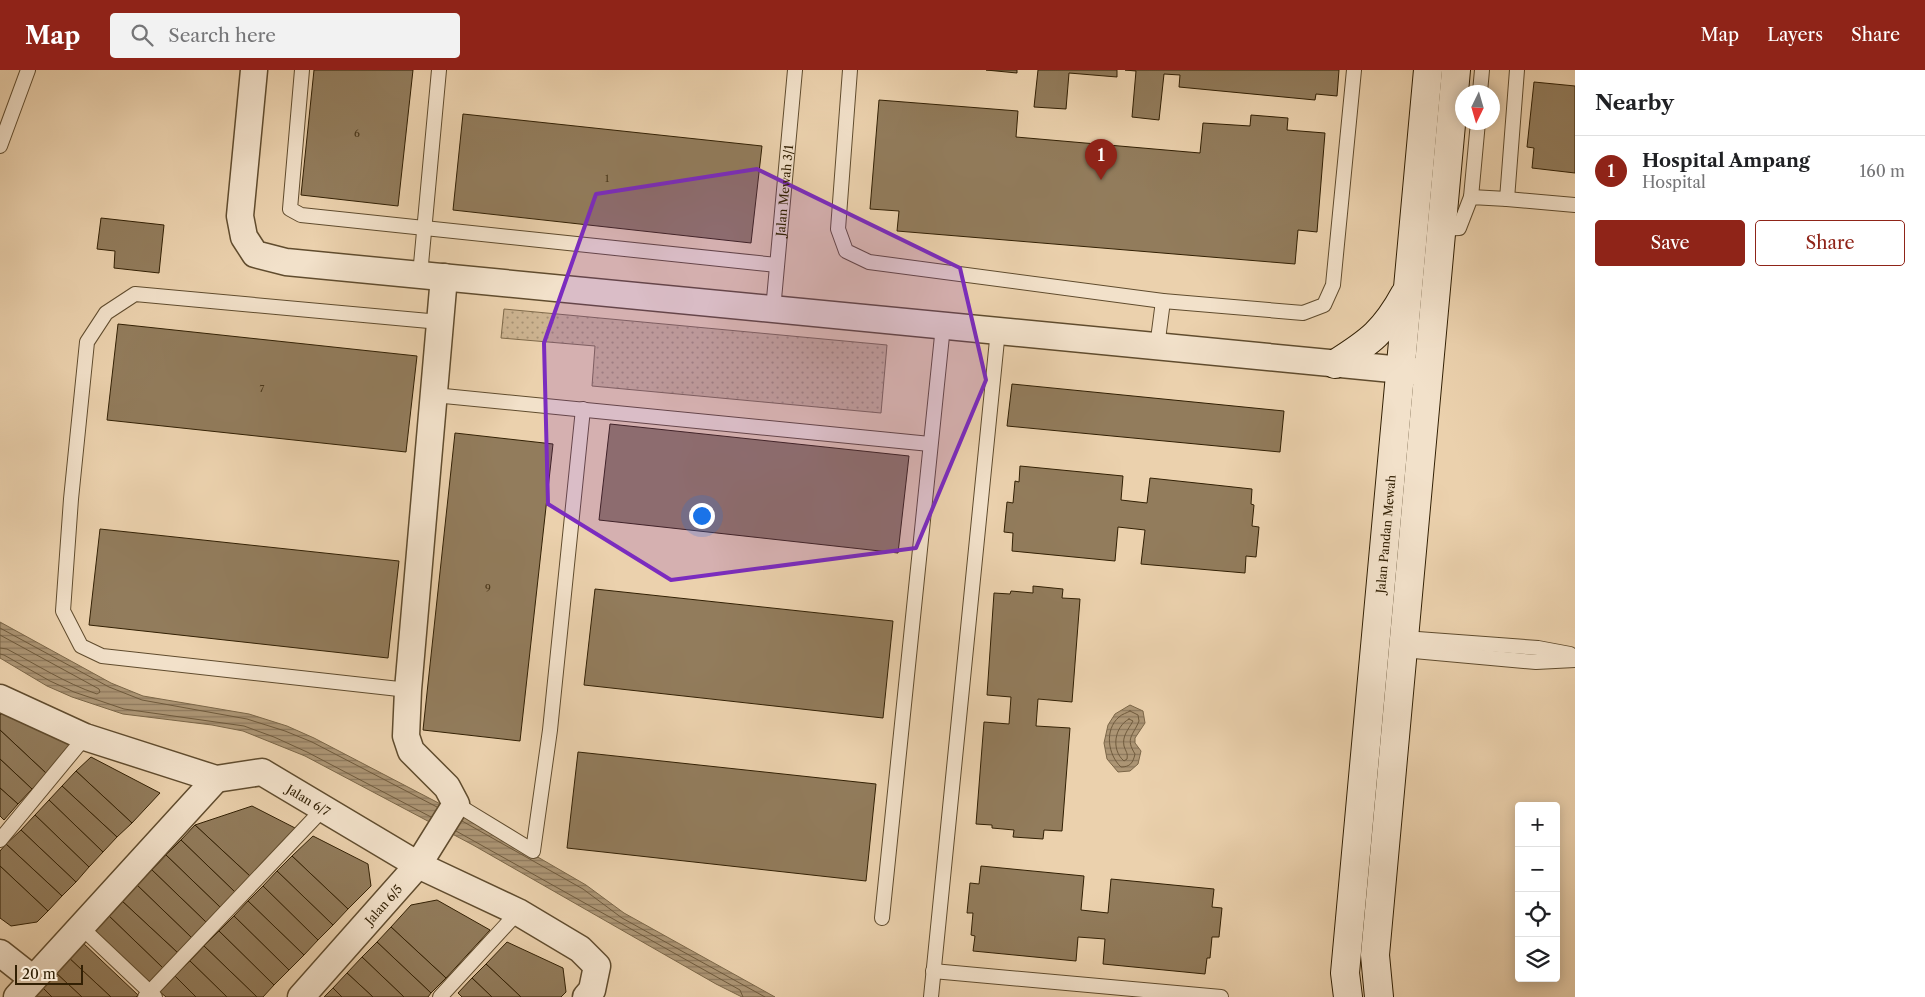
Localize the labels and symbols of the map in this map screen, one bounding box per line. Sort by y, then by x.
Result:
north arrow [1455,85,1500,130]
house number: 6 [354,127,360,140]
pin: 1 [1085,139,1117,180]
street label: Jalan Mewah 3/1 [772,144,796,239]
house number: 1 [605,172,610,185]
house number: 7 [260,382,265,395]
street label: Jalan Pandan Mewah [1372,474,1398,596]
your location [689,503,715,529]
house number: 9 [485,581,491,594]
street label: Jalan 6/7 [282,780,333,819]
street label: Jalan 6/5 [360,881,405,929]
scale bar [15,962,82,985]

